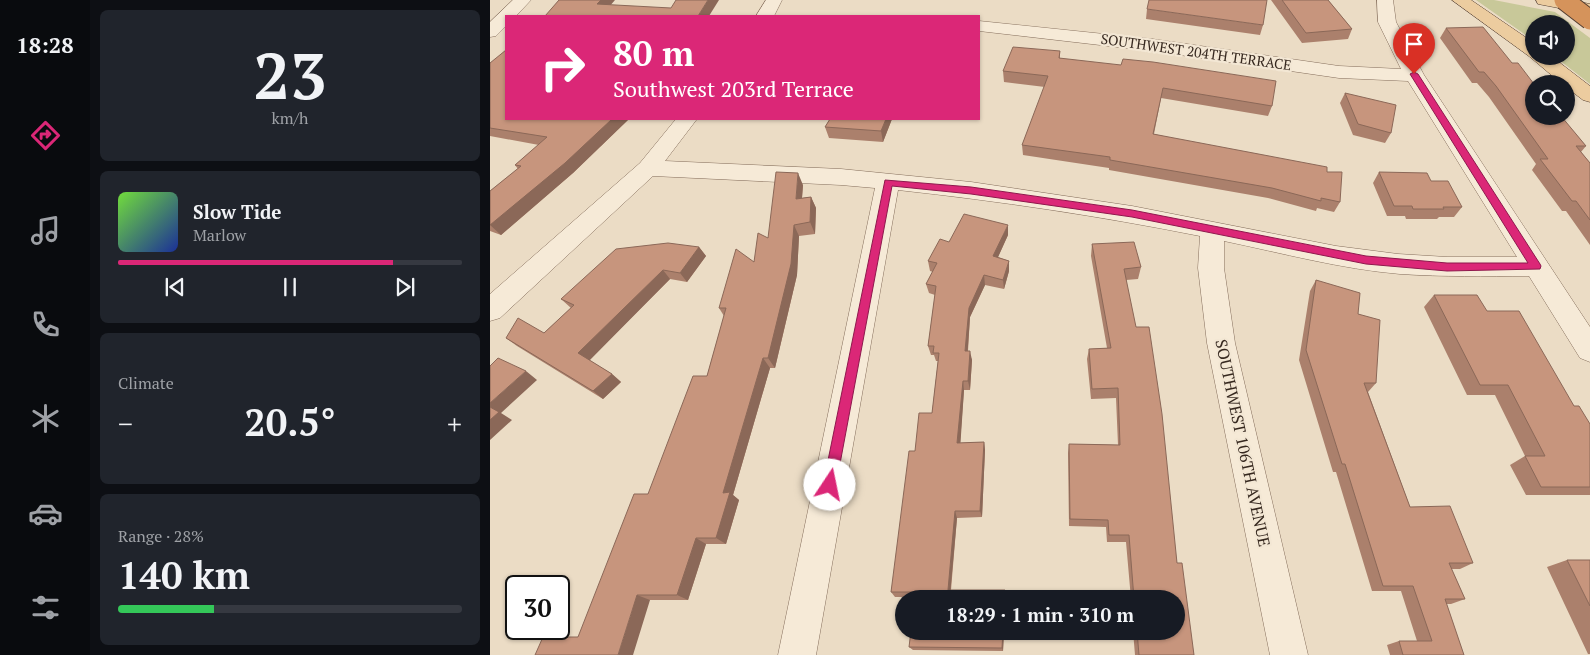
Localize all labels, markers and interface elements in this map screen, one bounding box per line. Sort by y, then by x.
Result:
map controls [1525,15,1575,125]
button: sound [1525,15,1575,65]
pin [1393,23,1435,74]
street label: SOUTHWEST 204TH TERRACE [1100,29,1293,74]
text: 18:28 [16,30,74,59]
text: 80 m [613,30,694,76]
icon: arrive [1400,30,1428,58]
text: 23 [253,31,327,118]
icon: right [530,35,595,100]
text: Southwest 203rd Terrace [613,74,854,103]
button: search [1525,75,1575,125]
text: km/h [272,107,308,129]
icon: directions [28,118,63,153]
text: Slow Tide [193,199,282,224]
icon: music [28,213,63,248]
text: Marlow [193,224,246,246]
icon: previous [161,273,189,301]
icon: pause [276,273,304,301]
icon: next [391,273,419,301]
icon: phone [28,307,63,342]
street label: SOUTHWEST 106TH AVENUE [1210,337,1276,549]
text: Climate [118,372,174,394]
text: 20.5° [244,397,336,447]
icon: climate [28,401,63,436]
text: − [118,405,133,442]
text: + [447,405,462,442]
position arrow [803,458,855,510]
icon: car [28,496,63,531]
text: Range · 28% [118,525,204,547]
text: 140 km [118,550,250,600]
speed limit sign: 30 [505,575,570,640]
icon: filters [28,590,63,625]
text: 18:29 · 1 min · 310 m [946,602,1134,627]

